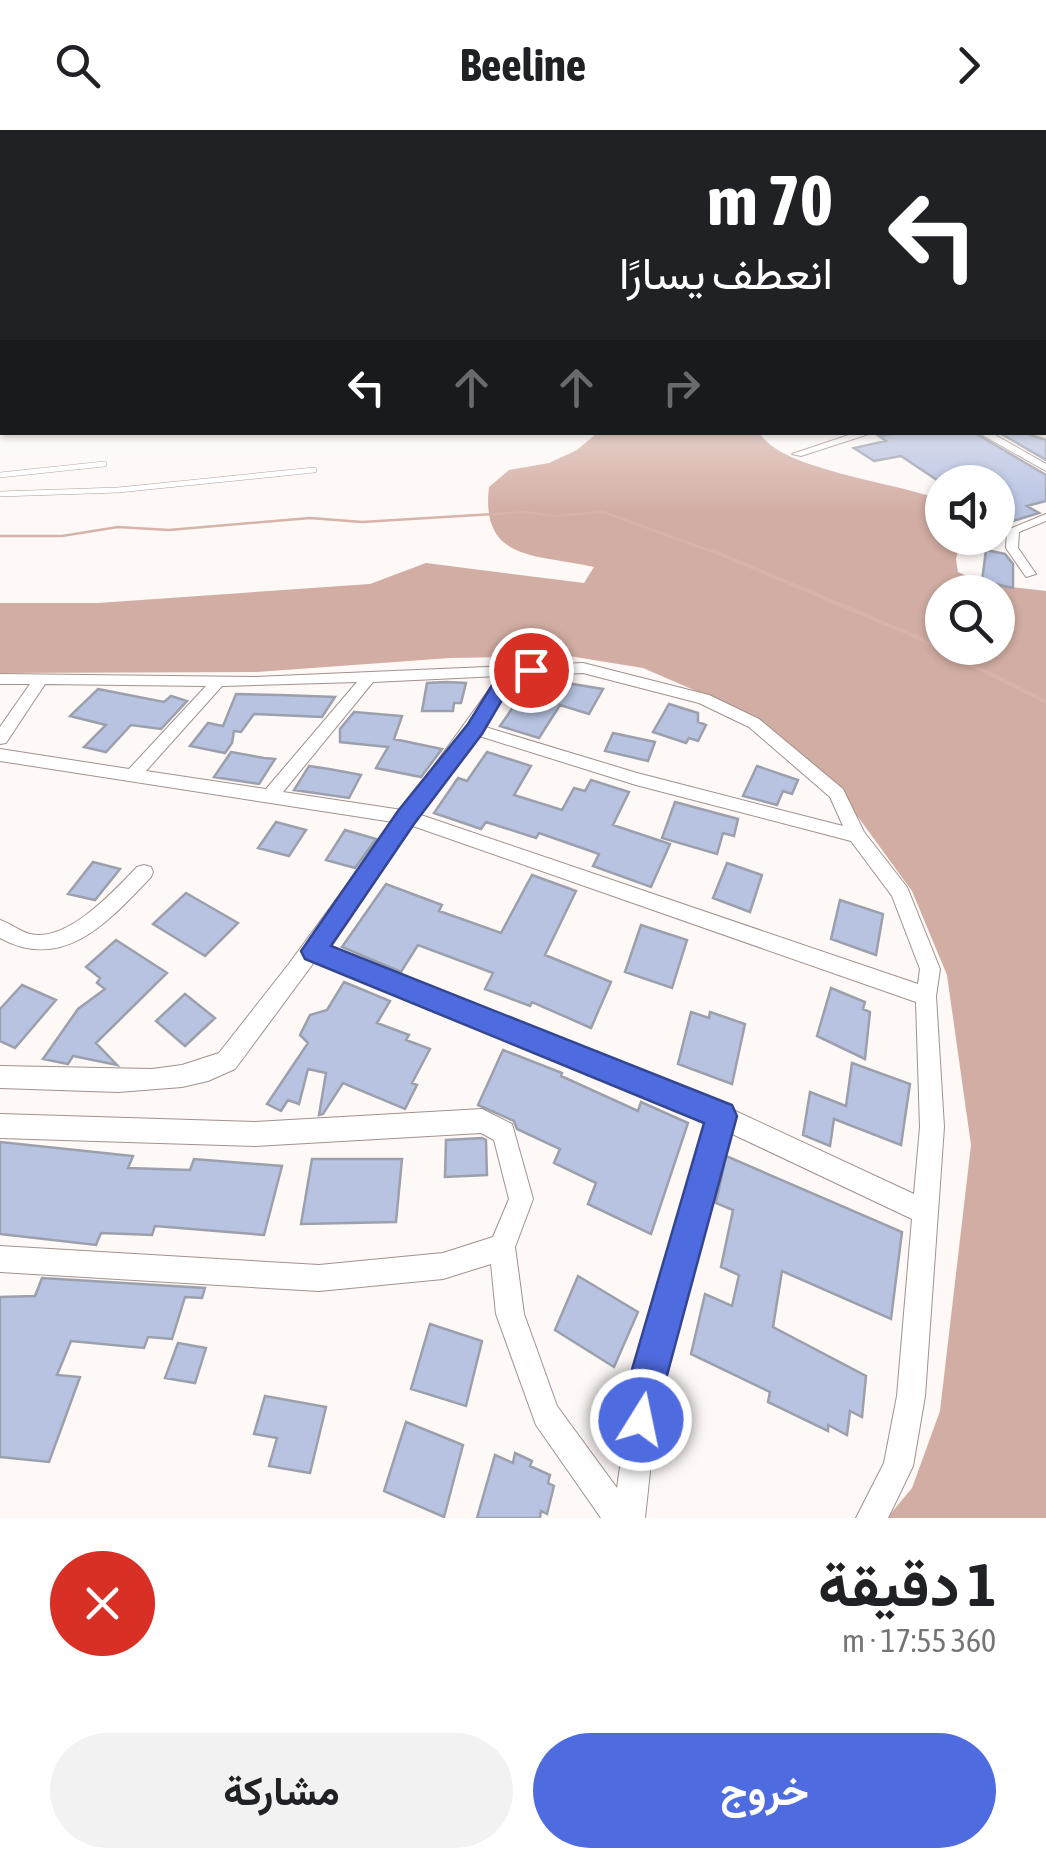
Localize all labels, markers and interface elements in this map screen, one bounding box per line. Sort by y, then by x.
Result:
icon: search [50,38,105,93]
icon: forward [941,38,996,93]
text: Beeline [460,39,586,91]
text: 70 m [707,160,833,240]
icon: left [868,170,998,300]
text: انعطف يسارًا [619,247,833,299]
icon: left [339,360,394,415]
icon: ahead [444,360,499,415]
icon: ahead [549,360,604,415]
icon: right [654,360,709,415]
map controls [925,465,1015,665]
button: sound [925,465,1015,555]
button: search [925,575,1015,665]
pin [489,628,574,713]
icon: arrive [504,643,559,698]
position arrow [589,1368,693,1472]
text: 1 دقيقة [818,1550,996,1619]
button: close [50,1551,155,1656]
text: 360 m · 17:55 [842,1622,996,1659]
button: مشاركة [50,1733,513,1848]
button: خروج [533,1733,996,1848]

